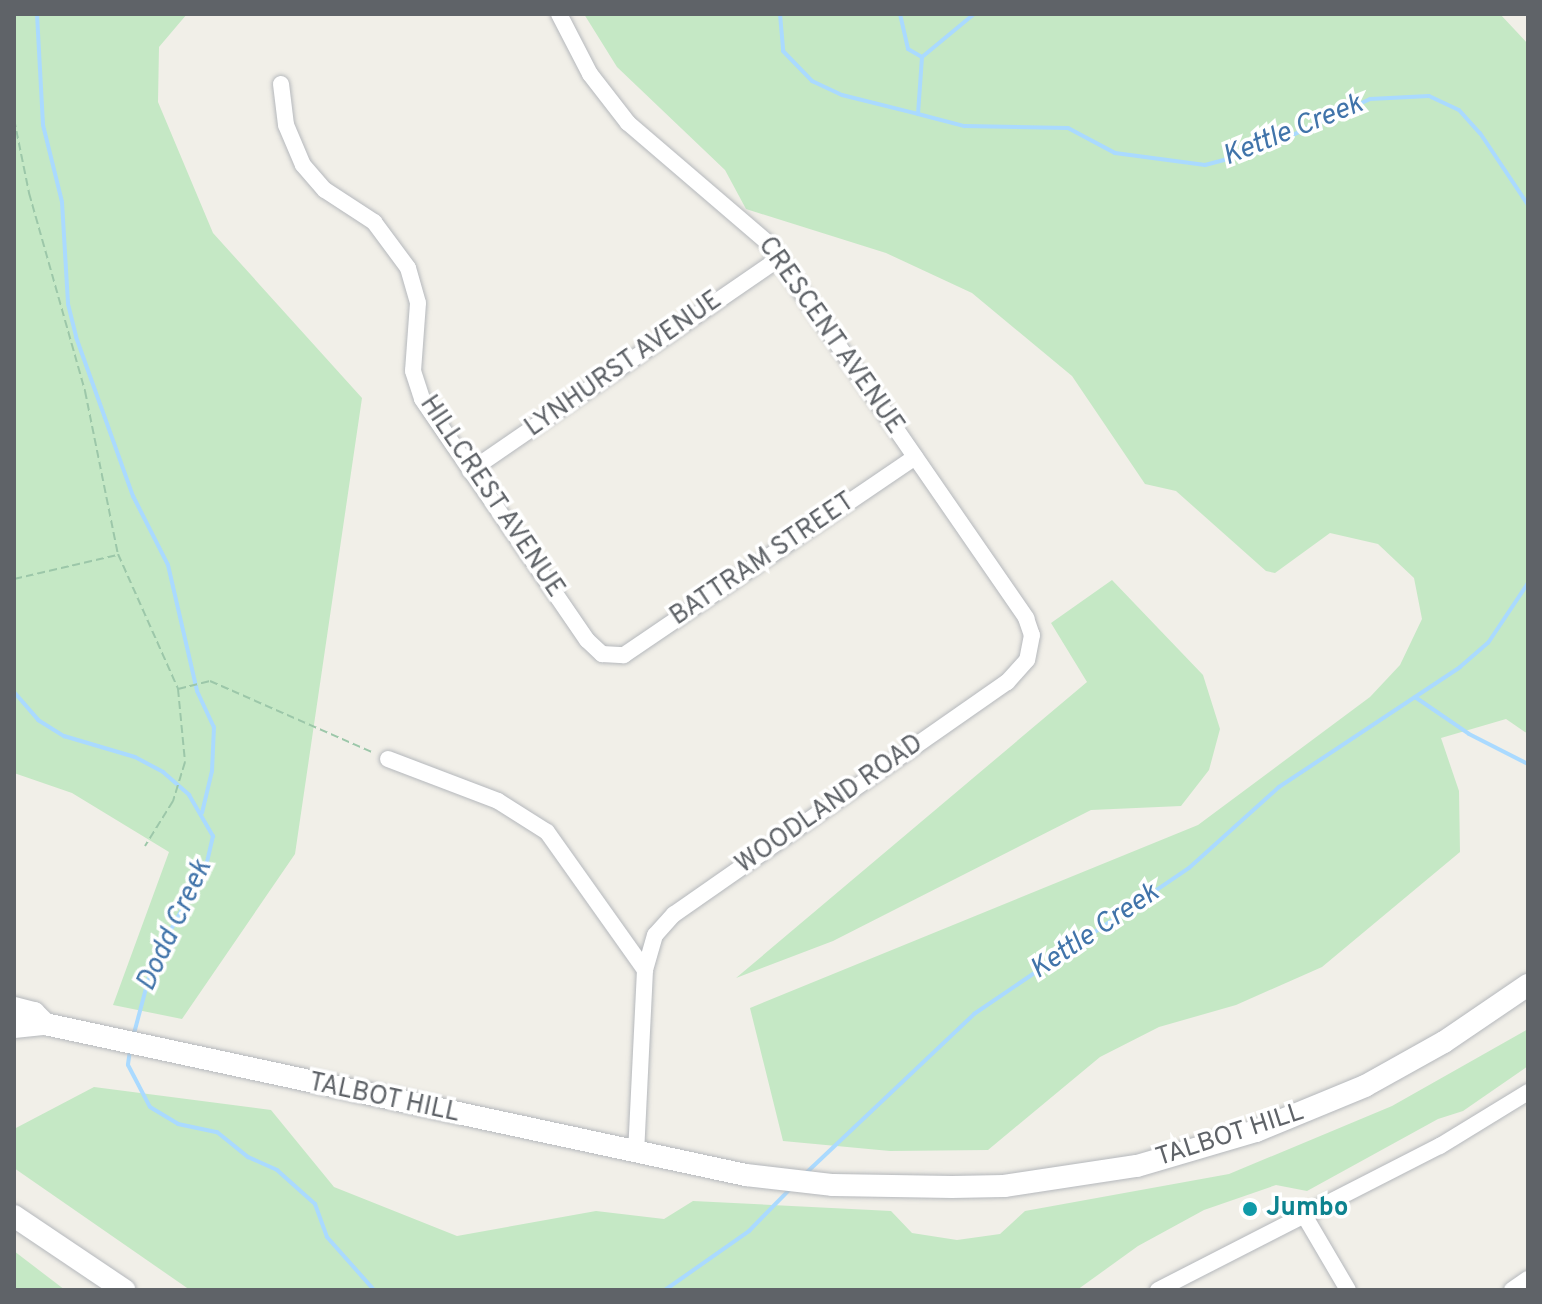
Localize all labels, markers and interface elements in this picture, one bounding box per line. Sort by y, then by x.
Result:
water label: Kettle Creek [1218,88,1368,174]
street label: CRESCENT AVENUE [750,231,910,441]
street label: LYNHURST AVENUE [519,285,729,445]
street label: HILLCREST AVENUE [411,389,571,605]
street label: BATTRAM STREET [665,487,861,633]
street label: WOODLAND ROAD [730,729,930,881]
water label: Dodd Creek [130,855,220,997]
water label: Kettle Creek [1024,877,1166,987]
street label: TALBOT HILL [305,1068,463,1130]
street label: TALBOT HILL [1152,1097,1308,1175]
place label: Jumbo [1266,1193,1349,1225]
marker: Jumbo [1241,1200,1259,1218]

